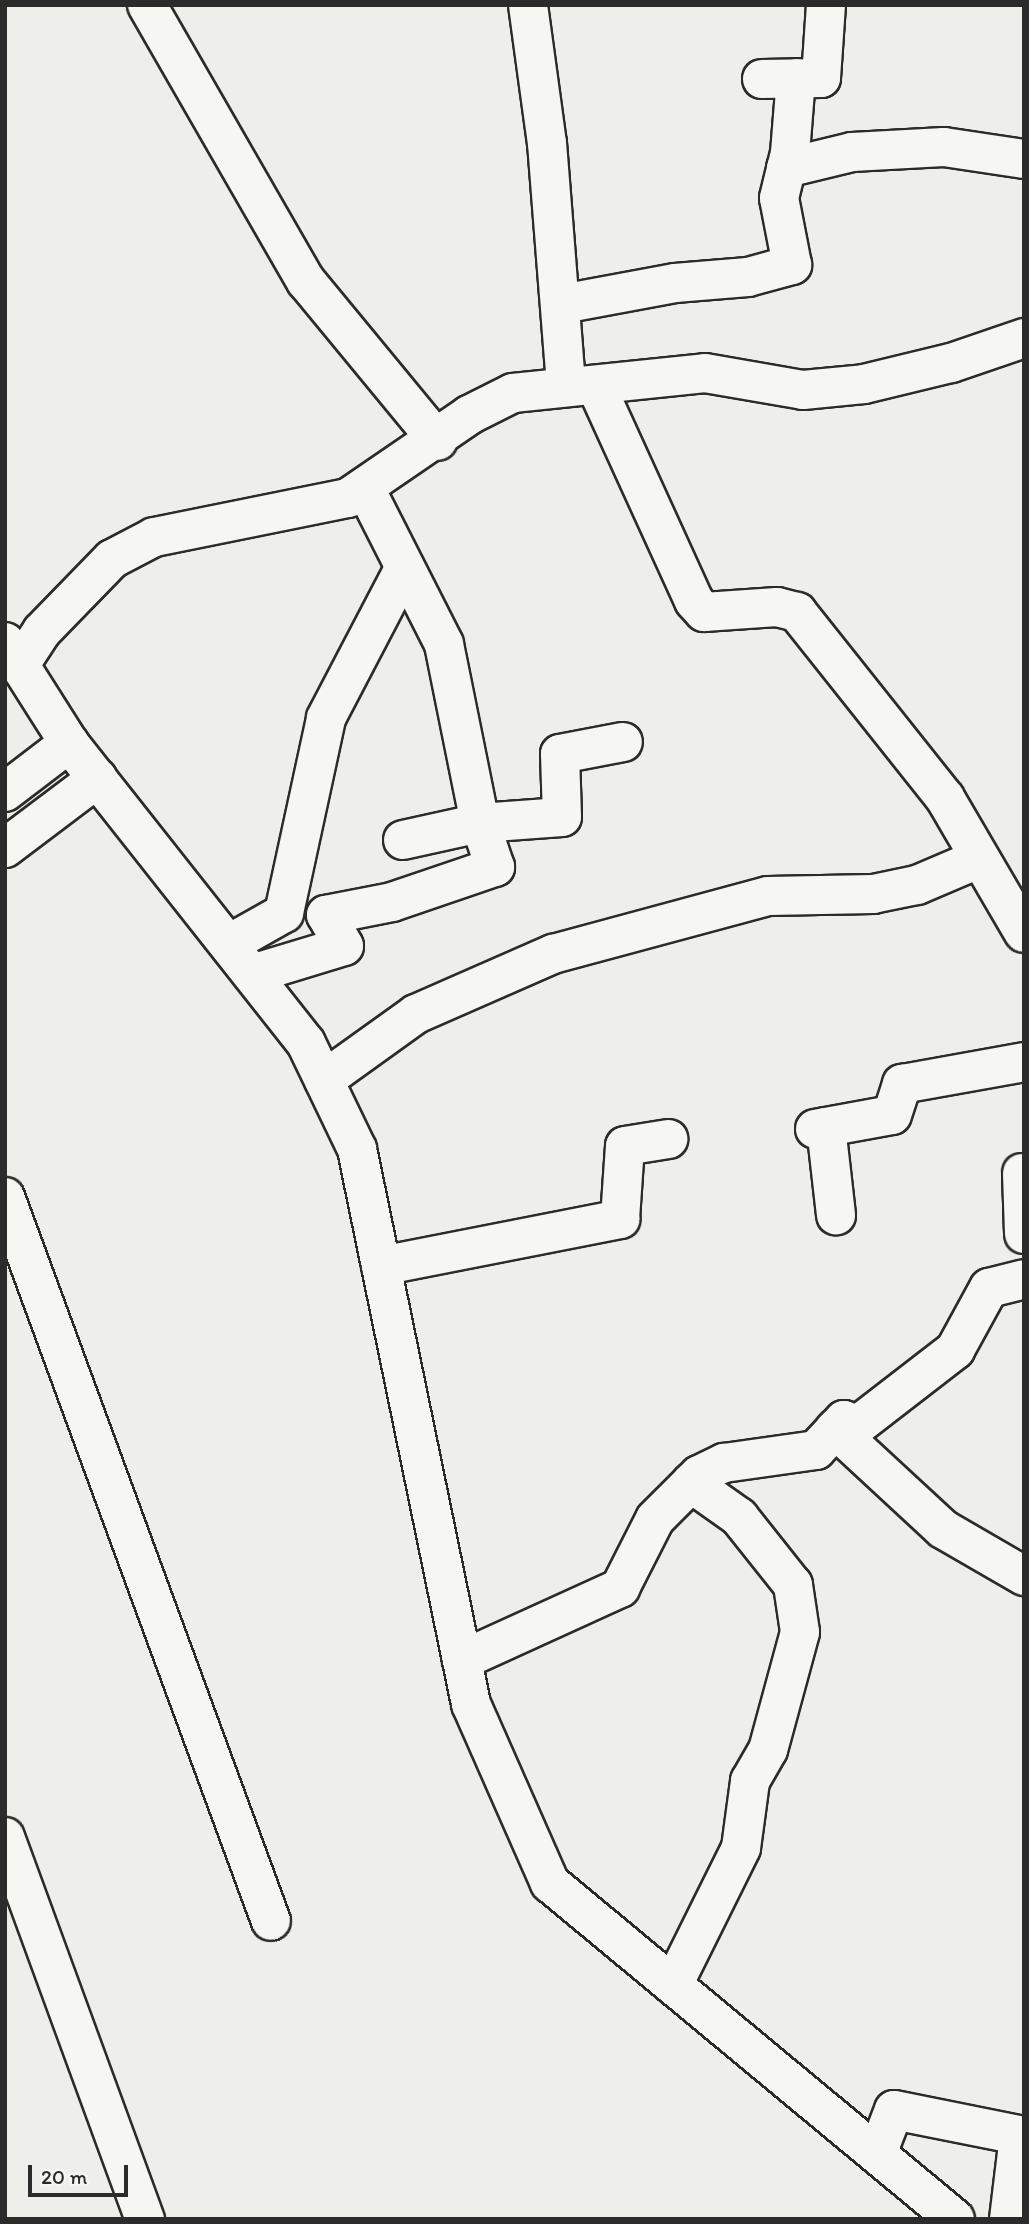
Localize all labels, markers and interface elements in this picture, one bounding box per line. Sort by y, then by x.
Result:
scale bar [32,2150,131,2194]
text: 20 m [41,2164,87,2189]

